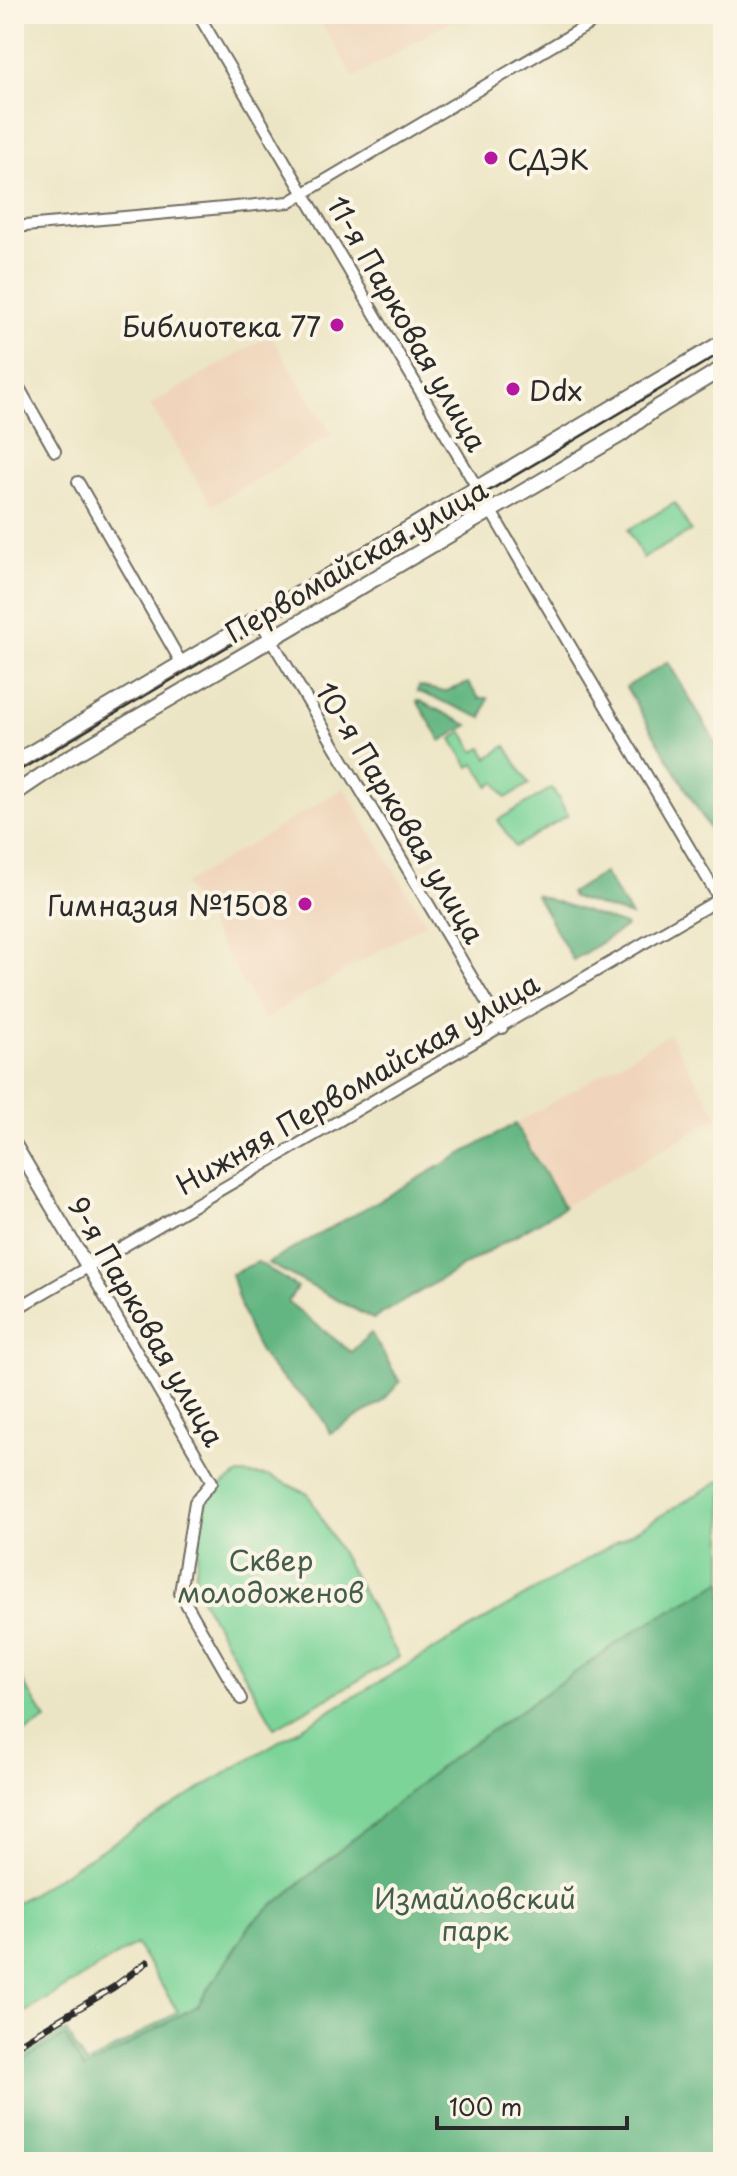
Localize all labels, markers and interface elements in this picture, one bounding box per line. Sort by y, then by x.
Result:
place label: СДЭК [507,137,589,180]
marker: СДЭК [482,149,500,167]
street label: 11-я Парковая улица [317,187,499,459]
place label: Библиотека 77 [122,304,321,347]
marker: Библиотека 77 [328,316,346,334]
place label: Ddx [529,368,582,411]
marker: Ddx [504,380,522,398]
street label: Первомайская улица [217,467,496,653]
street label: 10-я Парковая улица [306,673,497,951]
place label: Гимназия №1508 [47,883,289,926]
marker: Гимназия №1508 [296,895,314,913]
street label: Нижняя Первомайская улица [167,961,547,1205]
street label: 9-я Парковая улица [58,1188,236,1454]
park label: Сквер молодоженов [177,1538,365,1613]
park label: Измайловский парк [374,1876,576,1951]
scale bar [437,2080,627,2130]
text: 100 m [449,2088,522,2124]

